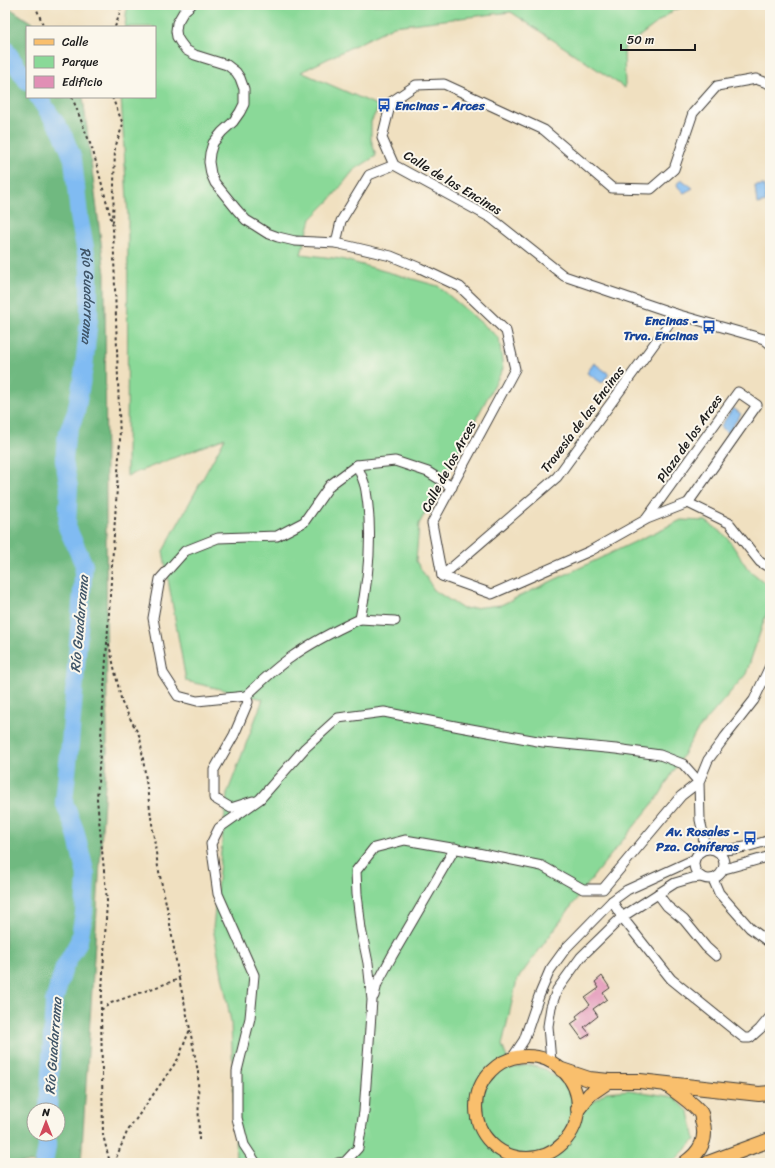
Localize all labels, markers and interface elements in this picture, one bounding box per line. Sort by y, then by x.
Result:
legend [26,26,156,98]
scale bar [621,26,695,52]
text: 50 m [627,29,654,51]
text: Calle [62,31,89,53]
text: Parque [62,51,99,73]
text: Edificio [62,71,102,93]
place label: Encinas - Arces [395,94,486,117]
bus stop icon: Encinas - Arces [376,97,392,113]
street label: Calle de las Encinas [399,144,507,221]
water label: Río Guadarrama [72,245,101,347]
place label: Encinas - Trva. Encinas [624,309,699,347]
bus stop icon: Encinas - Trva. Encinas [701,319,717,335]
street label: Travesía de las Encinas [534,360,631,478]
street label: Plaza de los Arces [650,389,728,487]
street label: Calle de los Arces [415,416,482,516]
water label: Río Guadarrama [63,573,96,673]
place label: Av. Rosales - Pza. Coníferas [656,820,740,858]
bus stop icon: Av. Rosales - Pza. Coníferas [742,830,758,846]
water label: Río Guadarrama [38,995,69,1095]
north arrow [26,1102,66,1142]
text: N [41,1103,50,1122]

